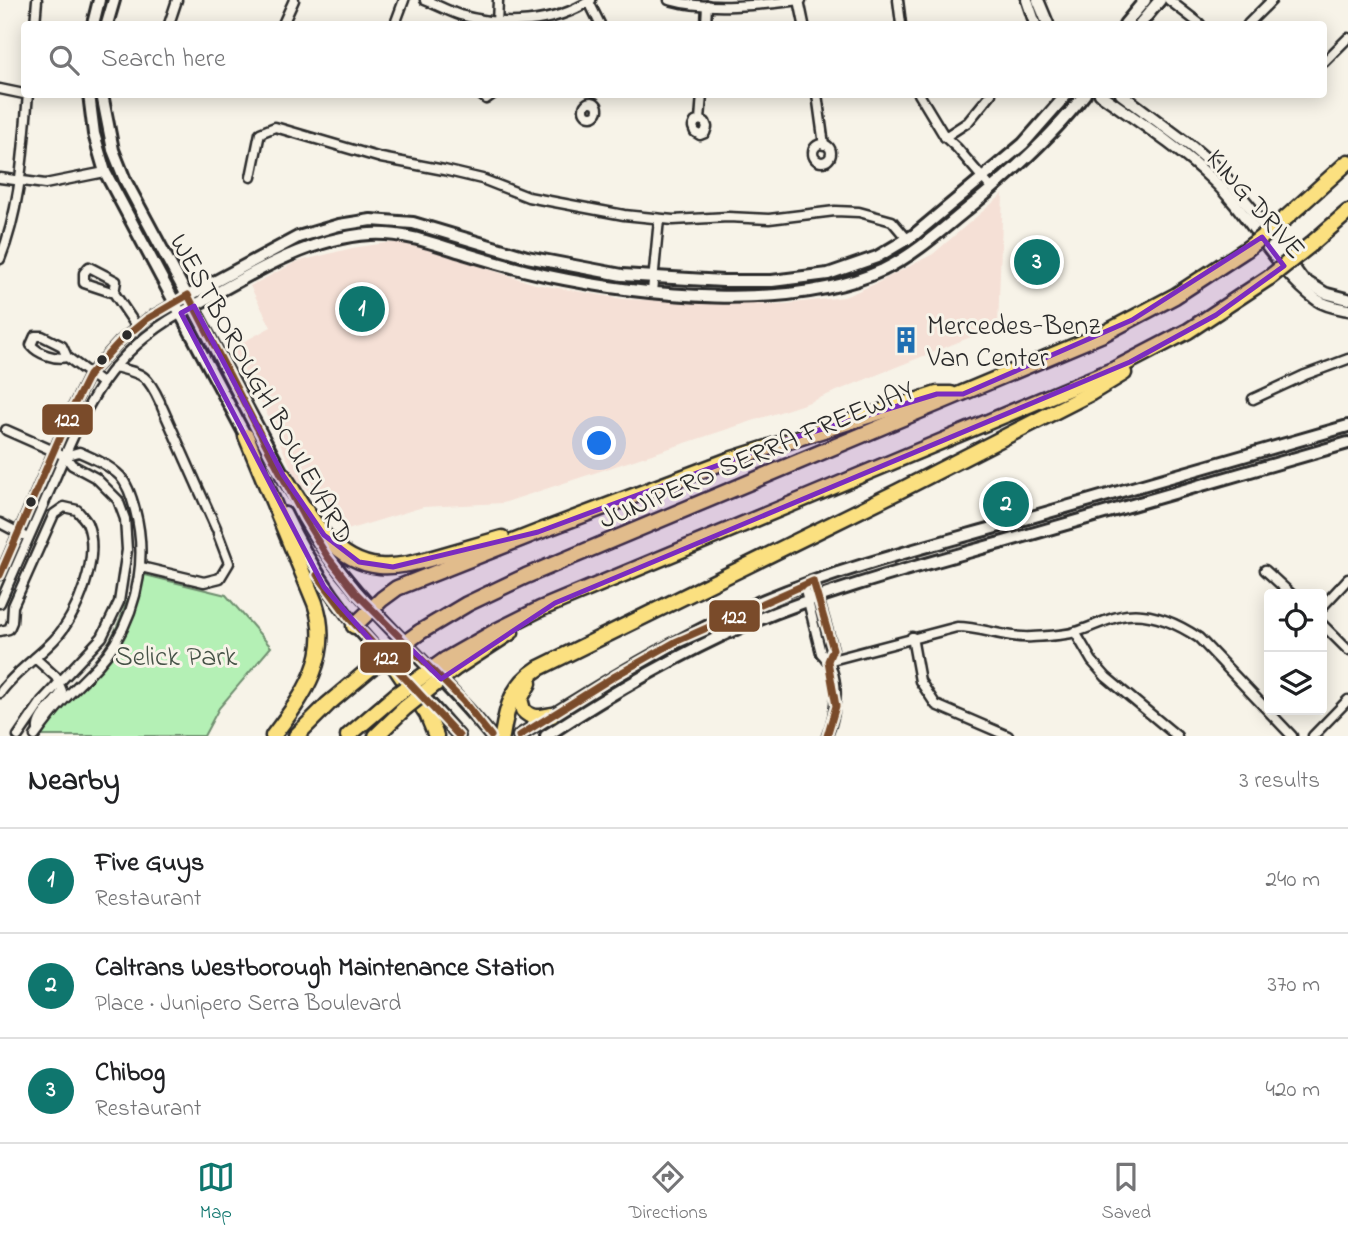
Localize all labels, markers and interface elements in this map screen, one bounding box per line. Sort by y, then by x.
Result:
search box [21,21,1327,98]
icon: search [45,41,83,79]
text: Search here [101,41,226,79]
street label: KING DRIVE [1195,141,1314,270]
street label: WESTBOROUGH BOULEVARD [157,227,363,553]
pin: 3 [1014,236,1060,288]
pin: 1 [339,283,385,335]
place label: Mercedes-Benz Van Center [926,307,1100,380]
building icon: Mercedes-Benz Van Center [891,325,921,355]
unlabelled marker [120,328,134,342]
unlabelled marker [95,353,109,367]
street label: JUNIPERO SERRA FREEWAY [593,371,922,541]
line badge: 122 [41,403,94,436]
text: 122 [55,408,80,435]
your location [582,426,616,460]
pin: 2 [983,478,1029,530]
unlabelled marker [24,495,38,509]
map controls [1264,589,1327,715]
button: locate [1264,589,1327,652]
line badge: 122 [708,599,761,633]
text: 122 [722,605,747,632]
park label: Selick Park [115,638,238,679]
line badge: 122 [359,641,412,674]
text: 122 [374,646,399,673]
button: layers [1264,652,1327,715]
text: Nearby [28,760,120,804]
text: 3 results [1239,765,1320,798]
text: Five Guys [95,845,204,883]
text: 1 [47,864,55,897]
text: 240 m [1266,864,1320,897]
text: Restaurant [95,883,202,916]
text: Caltrans Westborough Maintenance Station [95,950,554,988]
text: 2 [45,969,57,1002]
text: 370 m [1267,969,1320,1002]
text: Place · Junipero Serra Boulevard [95,988,401,1021]
text: Chibog [95,1055,165,1093]
text: 3 [46,1074,56,1107]
text: 420 m [1266,1074,1320,1107]
text: Restaurant [95,1093,202,1126]
tab: Map [197,1158,235,1227]
tab: Directions [629,1158,708,1227]
tab: Saved [1102,1158,1151,1227]

